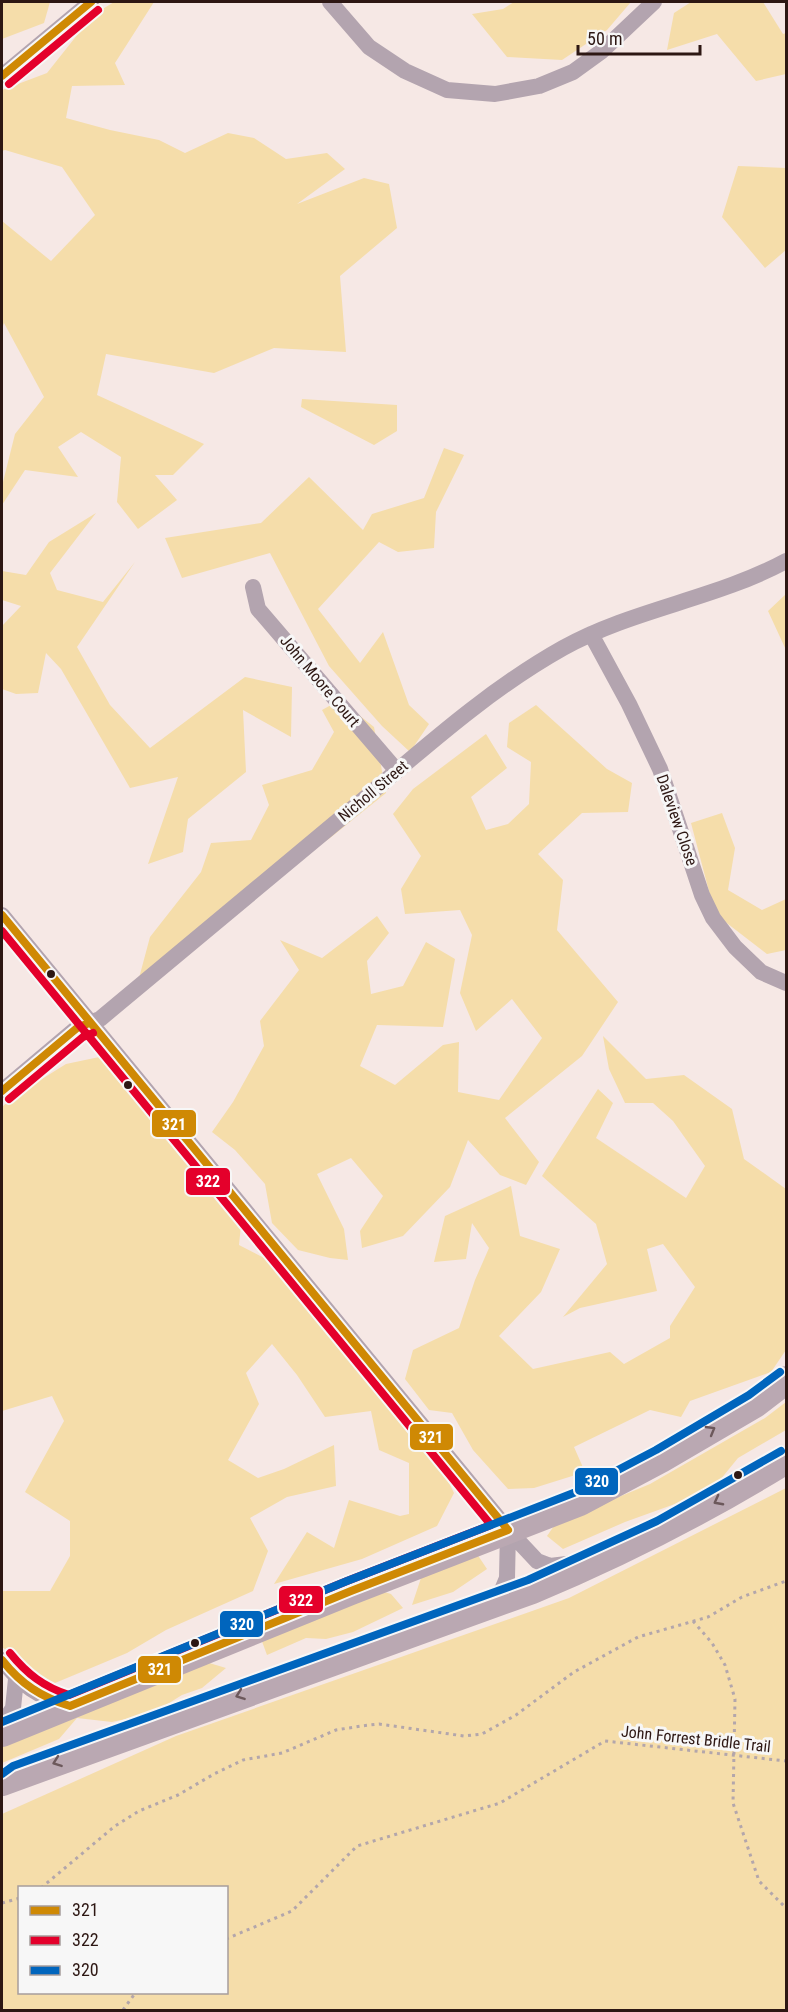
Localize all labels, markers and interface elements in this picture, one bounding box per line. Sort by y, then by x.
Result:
scale bar [578,18,700,56]
text: 50 m [587,28,622,49]
street label: John Moore Court [276,631,364,731]
street label: Nicholl Street [334,756,412,826]
street label: Daleview Close [652,772,702,868]
unlabelled marker [45,968,57,980]
unlabelled marker [122,1079,134,1091]
line badge: 321 [151,1109,197,1138]
text: 321 [162,1115,186,1134]
line badge: 322 [185,1167,231,1196]
text: 322 [196,1172,220,1191]
line badge: 321 [409,1423,454,1451]
one-way arrow [705,1425,715,1437]
text: 321 [419,1428,443,1447]
line badge: 320 [574,1467,619,1496]
unlabelled marker [732,1469,744,1481]
text: 320 [585,1472,609,1491]
one-way arrow [714,1494,724,1505]
line badge: 322 [278,1585,324,1614]
text: 322 [289,1591,313,1610]
line badge: 320 [219,1610,264,1638]
text: 320 [230,1615,254,1634]
unlabelled marker [189,1637,201,1649]
line badge: 321 [137,1655,182,1684]
text: 321 [148,1660,172,1679]
one-way arrow [235,1688,246,1701]
street label: John Forrest Bridle Trail [620,1722,772,1756]
one-way arrow [52,1754,63,1767]
legend [18,1886,228,1994]
text: 321 [72,1899,99,1920]
text: 322 [72,1929,99,1950]
text: 320 [72,1959,99,1980]

